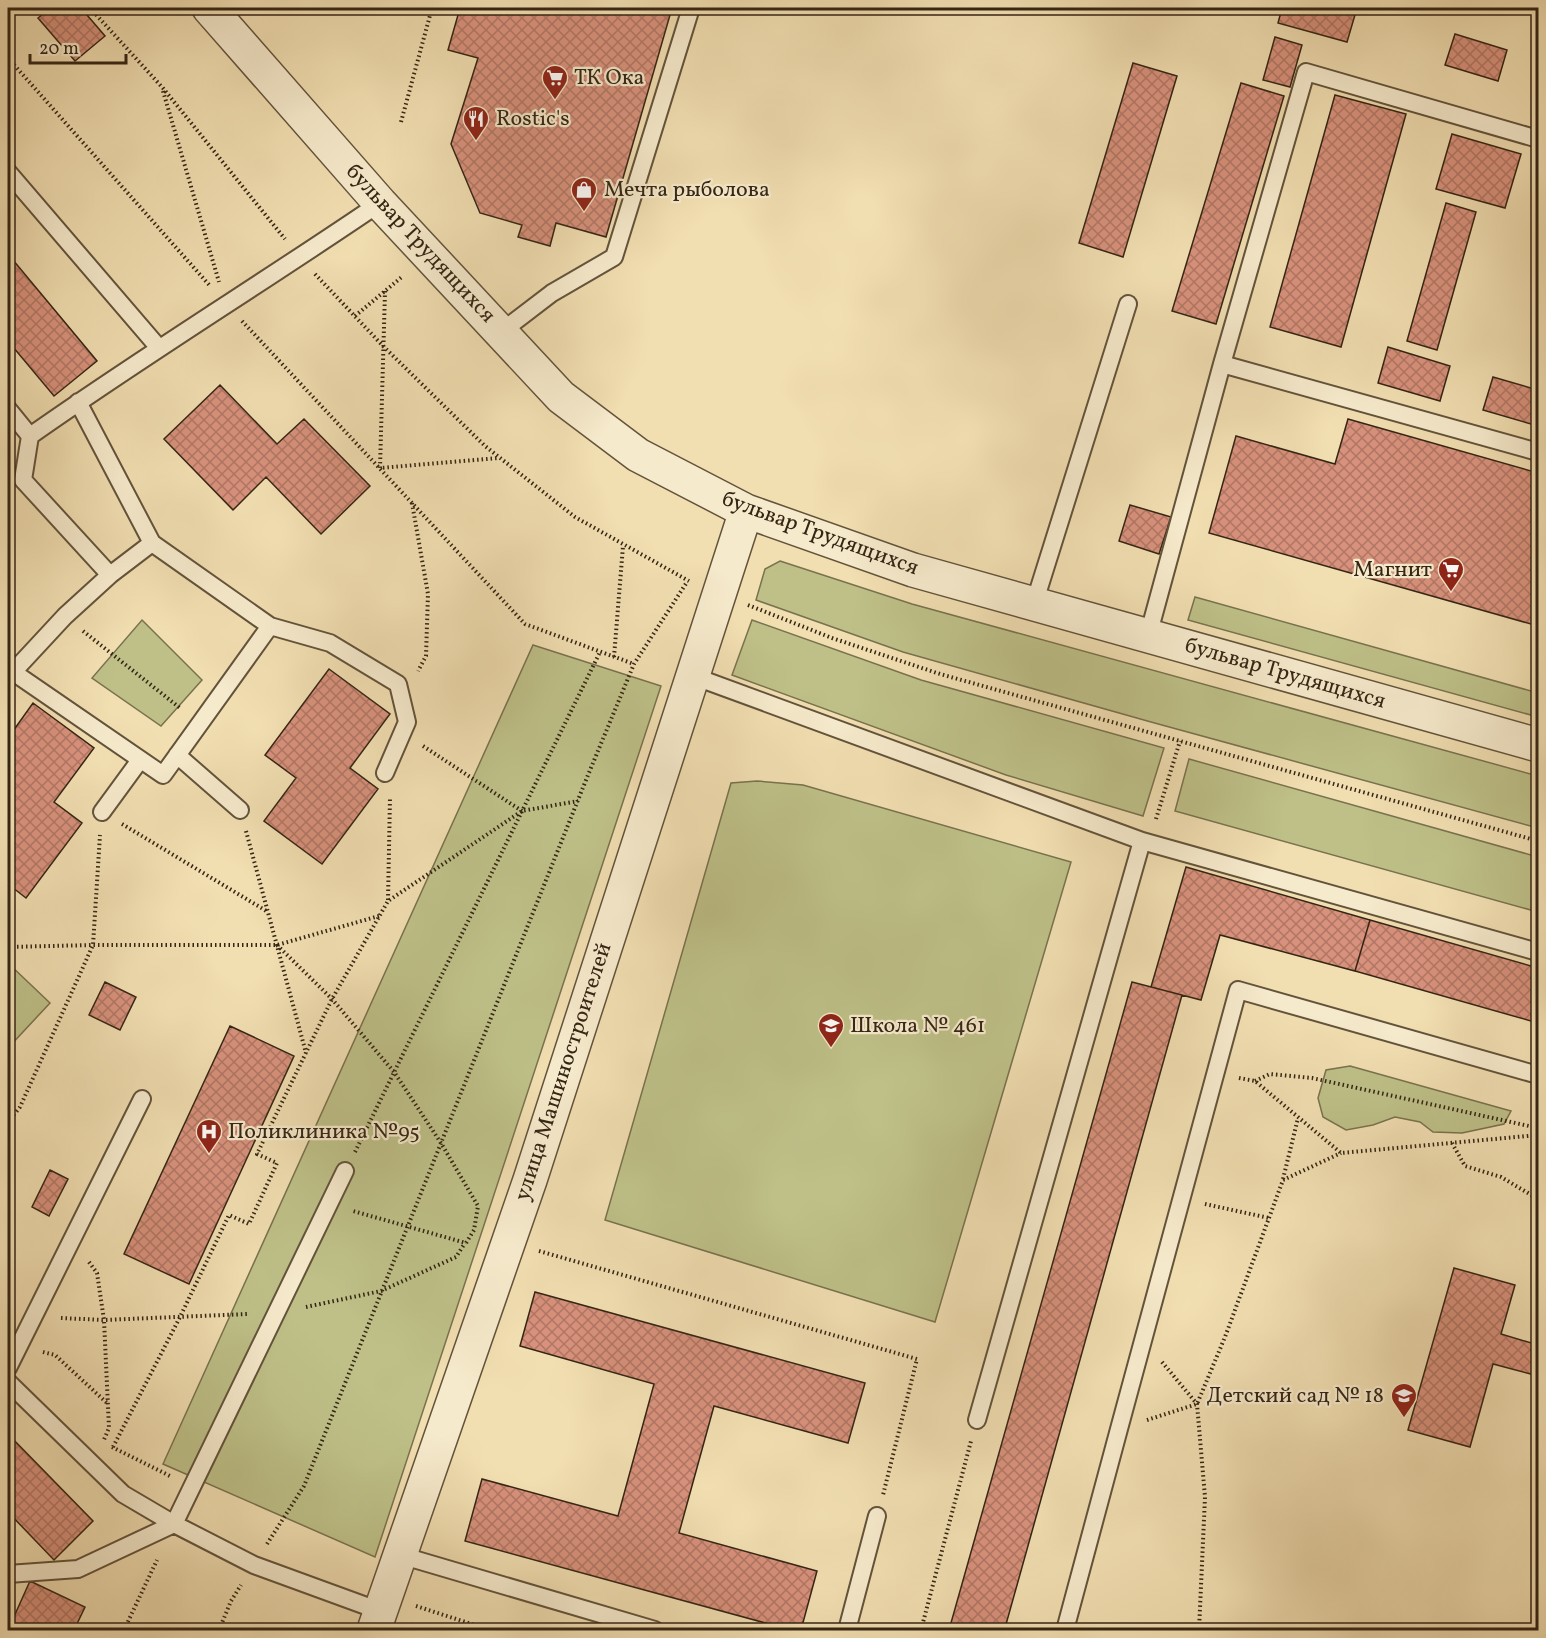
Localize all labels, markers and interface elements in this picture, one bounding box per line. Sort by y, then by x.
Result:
scale bar [30,27,126,65]
text: 20 m [39,37,79,62]
supermarket icon: ТК Ока [540,63,570,101]
place label: ТК Ока [574,63,644,94]
restaurant icon: Rostic's [461,104,491,142]
place label: Rostic's [496,104,570,135]
street label: бульвар Трудящихся [338,158,502,330]
shop icon: Мечта рыболова [569,175,599,213]
place label: Мечта рыболова [604,175,770,206]
street label: бульвар Трудящихся [717,484,923,584]
place label: Магнит [1353,555,1432,586]
supermarket icon: Магнит [1436,555,1466,593]
street label: бульвар Трудящихся [1181,631,1389,717]
street label: улица Машиностроителей [508,939,620,1205]
school or university icon: Школа № 461 [816,1011,846,1049]
place label: Школа № 461 [850,1011,985,1042]
hospital icon: Поликлиника №95 [194,1117,224,1155]
place label: Поликлиника №95 [228,1117,420,1148]
place label: Детский сад № 18 [1207,1381,1384,1412]
school or university icon: Детский сад № 18 [1389,1381,1419,1419]

